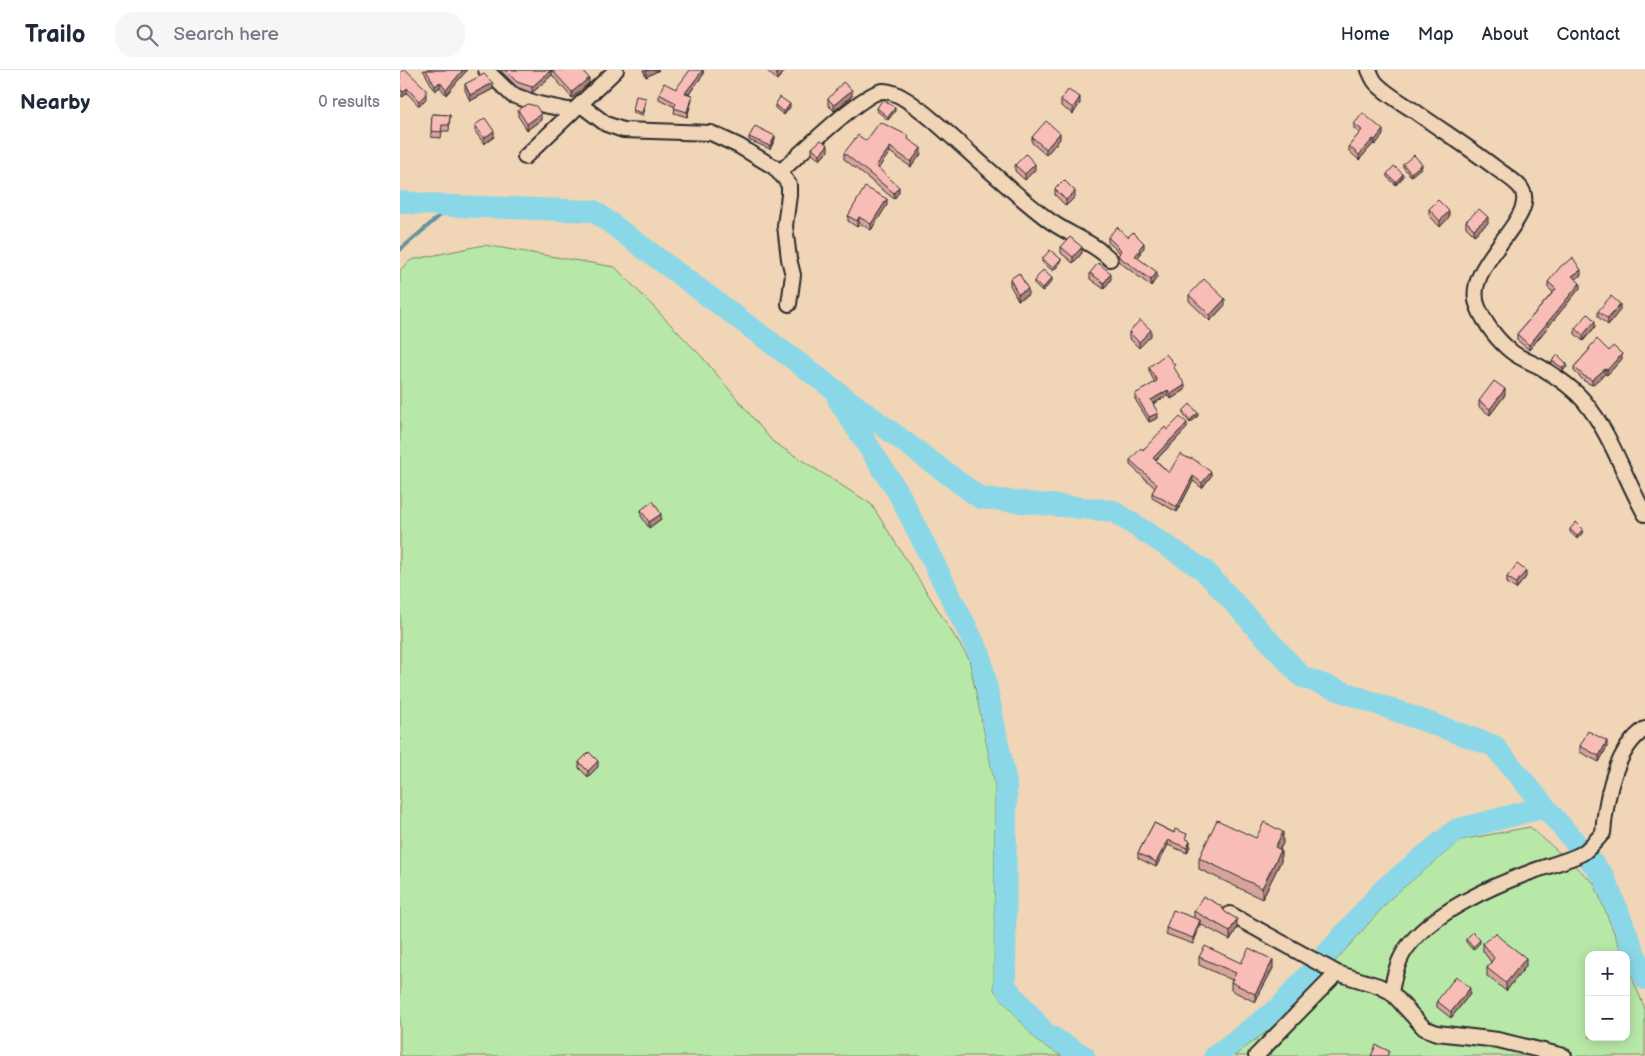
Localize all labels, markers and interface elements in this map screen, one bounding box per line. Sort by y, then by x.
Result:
search box [115,12,465,57]
text: Trailo [25,20,85,49]
icon: search [133,21,161,49]
text: Search here [173,23,279,46]
text: Home [1341,24,1390,45]
text: Map [1418,24,1454,45]
text: About [1482,24,1529,45]
text: Contact [1557,24,1620,45]
text: Nearby [20,90,90,115]
text: 0 results [318,93,380,112]
map controls [1585,951,1630,1041]
button: + [1585,951,1630,996]
button: − [1585,996,1630,1041]

